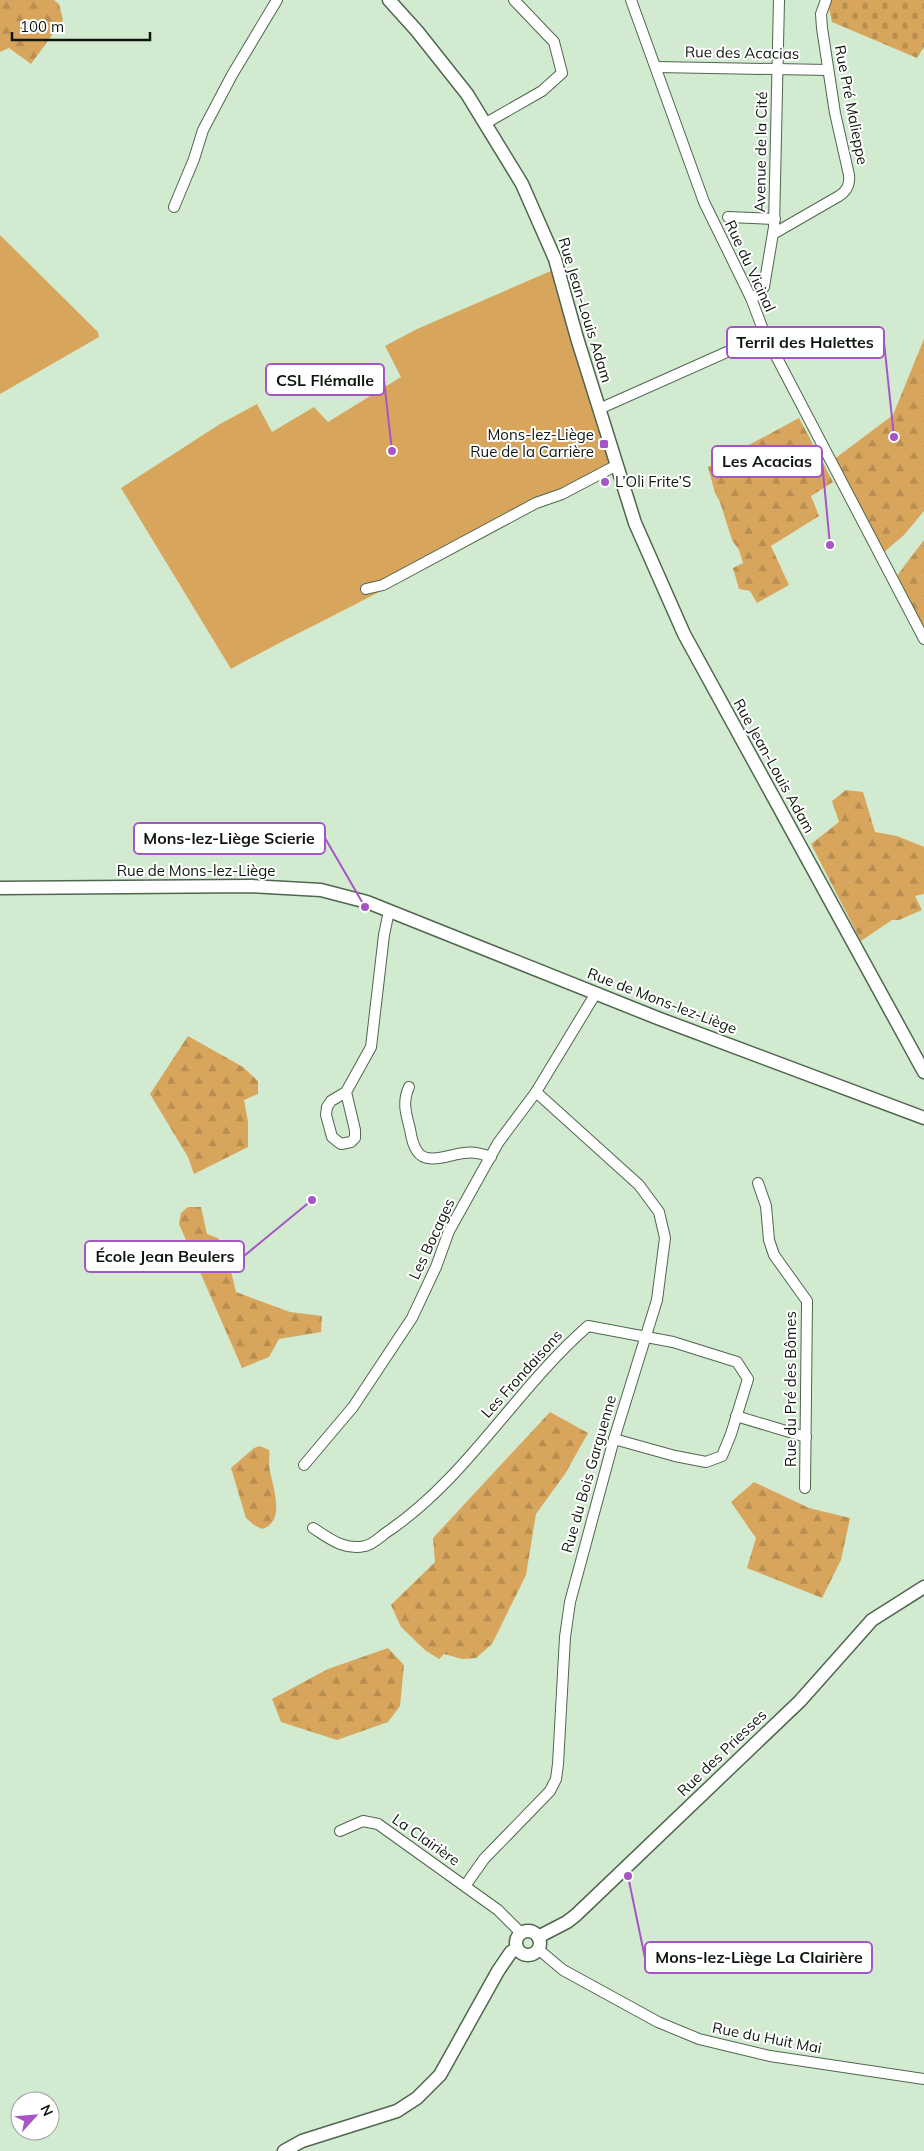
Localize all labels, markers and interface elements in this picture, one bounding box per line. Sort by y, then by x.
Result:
scale bar [12,10,150,42]
text: 100 m [20,17,64,36]
street label: Rue des Acacias [685,42,799,63]
street label: Rue Pré Malieppe [831,43,872,166]
street label: Avenue de la Cité [750,91,771,213]
street label: Rue du Vicinal [721,217,780,315]
street label: Rue Jean-Louis Adam [554,235,617,385]
callout: Terril des Halettes [727,327,884,358]
text: Terril des Halettes [736,332,874,352]
callout: CSL Flémalle [266,364,384,395]
text: CSL Flémalle [276,370,374,390]
place label: Mons-lez-Liège Rue de la Carrière [470,425,594,461]
marker: Mons-lez-Liège Rue de la Carrière [598,438,610,450]
callout: Les Acacias [712,446,822,477]
text: Les Acacias [722,451,812,471]
place label: L’Oli Frite’S [615,472,691,491]
marker: L’Oli Frite’S [599,476,611,488]
street label: Rue Jean-Louis Adam [730,695,819,836]
callout: Mons-lez-Liège Scierie [134,823,325,854]
text: Mons-lez-Liège Scierie [143,828,315,848]
street label: Rue de Mons-lez-Liège [117,861,275,880]
street label: Rue de Mons-lez-Liège [585,963,740,1038]
street label: Les Bocages [404,1195,459,1282]
callout: École Jean Beulers [85,1241,244,1272]
text: École Jean Beulers [95,1246,235,1266]
street label: Rue du Pré des Bômes [781,1311,800,1467]
street label: Les Frondaisons [477,1326,566,1422]
street label: Rue du Bois Garguenne [557,1393,620,1555]
street label: Rue des Priesses [673,1705,770,1800]
street label: La Clairière [389,1809,464,1870]
callout: Mons-lez-Liège La Clairière [645,1942,872,1973]
text: Mons-lez-Liège La Clairière [655,1947,863,1967]
street label: Rue du Huit Mai [711,2018,823,2057]
north arrow [10,2091,60,2141]
text: N [36,2102,57,2119]

